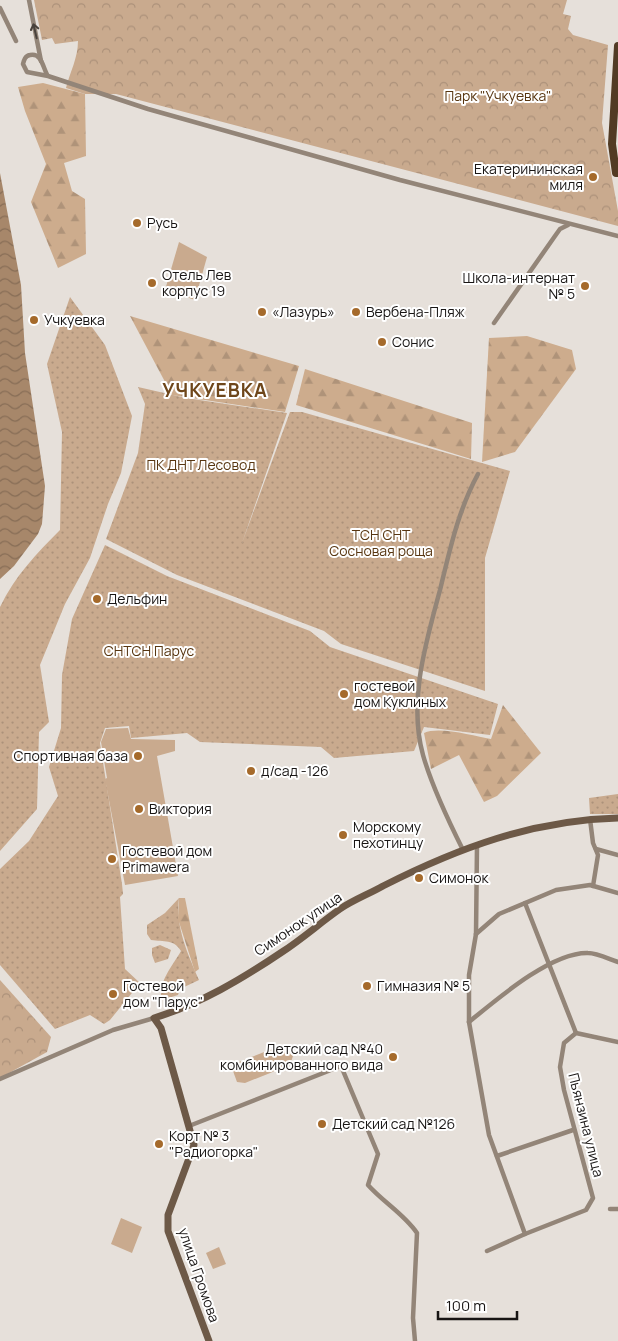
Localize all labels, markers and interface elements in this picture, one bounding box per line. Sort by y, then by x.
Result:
one-way arrow [30,23,39,39]
park label: Парк "Учкуевка" [444,86,552,105]
place label: Екатерининская миля [474,159,583,194]
marker: Екатерининская миля [587,171,599,183]
place label: Русь [147,213,178,232]
marker: Русь [131,217,143,229]
place label: Отель Лев корпус 19 [162,265,232,300]
place label: Школа-интернат № 5 [463,268,575,303]
marker: Отель Лев корпус 19 [146,277,158,289]
marker: Школа-интернат № 5 [579,280,591,292]
place label: «Лазурь» [272,302,335,321]
place label: Вербена-Пляж [366,302,465,321]
marker: «Лазурь» [256,306,268,318]
marker: Вербена-Пляж [350,306,362,318]
place label: Учкуевка [44,310,105,329]
marker: Учкуевка [28,314,40,326]
place label: Сонис [392,332,435,351]
marker: Сонис [376,336,388,348]
district label: УЧКУЕВКА [162,377,268,403]
park label: ПК ДНТ Лесовод [146,455,256,474]
park label: ТСН СНТ Сосновая роща [329,525,433,560]
place label: Дельфин [107,589,167,608]
marker: Дельфин [91,593,103,605]
park label: СНТСН Парус [104,641,195,660]
place label: гостевой дом Куклиных [354,676,447,711]
marker: гостевой дом Куклиных [338,688,350,700]
place label: Спортивная база [14,746,128,765]
marker: Спортивная база [132,750,144,762]
place label: д/сад -126 [261,761,329,780]
marker: д/сад -126 [245,765,257,777]
place label: Виктория [149,799,212,818]
marker: Виктория [133,803,145,815]
place label: Морскому пехотинцу [353,817,424,852]
marker: Морскому пехотинцу [337,829,349,841]
place label: Гостевой дом Primawera [122,841,212,876]
marker: Гостевой дом Primawera [106,853,118,865]
place label: Симонок [429,868,489,887]
marker: Симонок [413,872,425,884]
street label: Симонок улица [250,887,345,960]
place label: Гостевой дом "Парус" [123,976,203,1011]
place label: Гимназия № 5 [377,976,470,995]
marker: Гимназия № 5 [361,980,373,992]
marker: Гостевой дом "Парус" [107,988,119,1000]
place label: Детский сад №40 комбинированного вида [220,1039,383,1074]
marker: Детский сад №40 комбинированного вида [387,1051,399,1063]
street label: Пьянзина улица [564,1071,609,1179]
place label: Детский сад №126 [332,1114,455,1133]
marker: Детский сад №126 [316,1118,328,1130]
place label: Корт № 3 "Радиогорка" [169,1126,258,1161]
marker: Корт № 3 "Радиогорка" [153,1138,165,1150]
street label: улица Громова [174,1225,225,1325]
scale bar [438,1288,517,1320]
text: 100 m [446,1295,486,1316]

